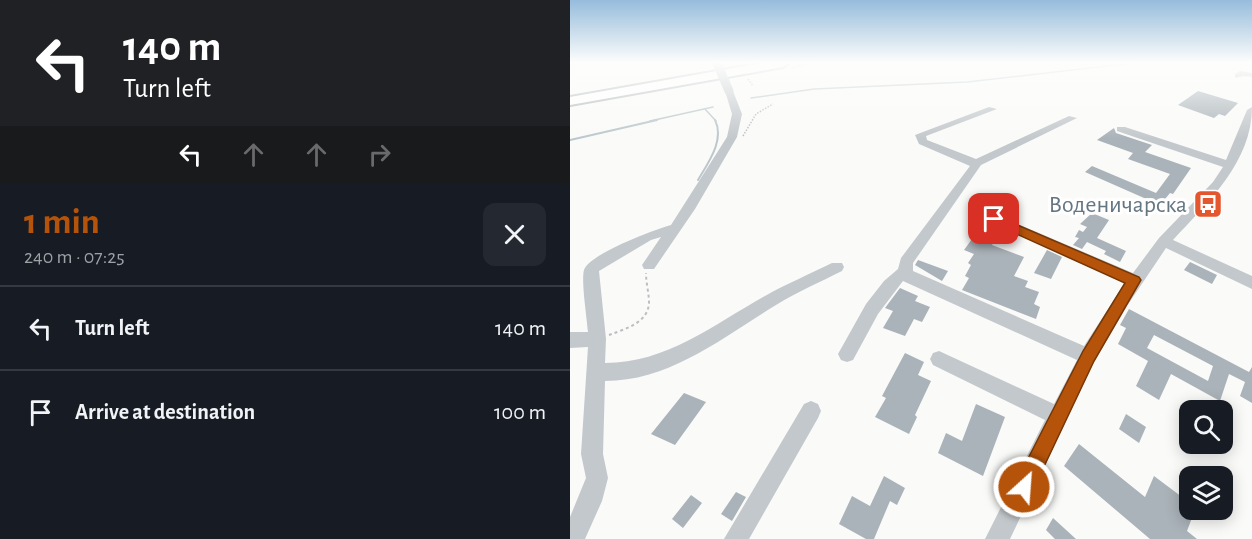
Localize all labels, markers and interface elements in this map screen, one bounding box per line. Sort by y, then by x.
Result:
icon: left [24,24,102,102]
text: 140 m [123,26,221,68]
text: Turn left [123,75,211,102]
icon: left [174,138,207,171]
icon: ahead [237,138,270,171]
icon: ahead [300,138,333,171]
icon: right [363,138,396,171]
bus stop icon: Воденичарска [1192,188,1224,220]
pin [968,193,1019,244]
place label: Воденичарска [1049,193,1187,217]
icon: arrive [977,202,1010,235]
button: close [483,203,546,266]
text: 1 min [24,204,100,240]
text: 240 m · 07:25 [24,247,125,267]
icon: left [24,312,57,345]
text: Turn left [75,317,149,339]
text: 140 m [495,317,546,339]
icon: arrive [24,396,57,429]
map controls [1179,400,1233,520]
button: search [1179,400,1233,454]
text: Arrive at destination [75,401,255,423]
text: 100 m [494,401,546,423]
position arrow [992,455,1056,519]
button: layers [1179,466,1233,520]

